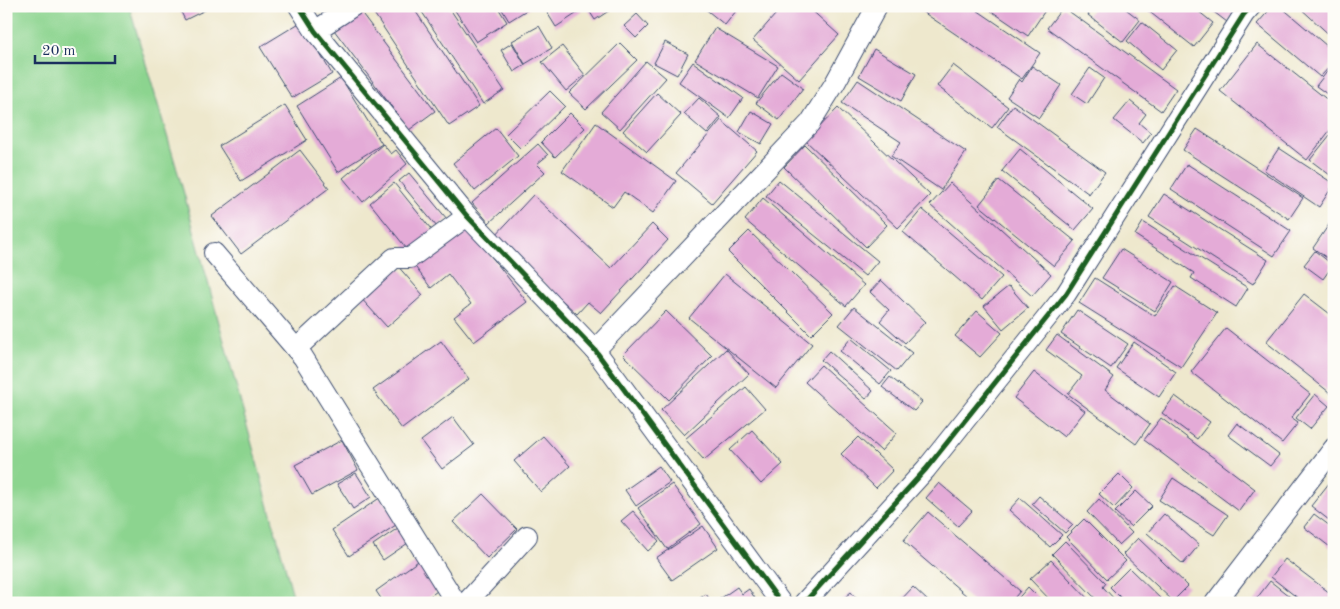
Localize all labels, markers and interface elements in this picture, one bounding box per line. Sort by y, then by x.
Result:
scale bar [35,32,115,64]
text: 20 m [42,44,76,59]

